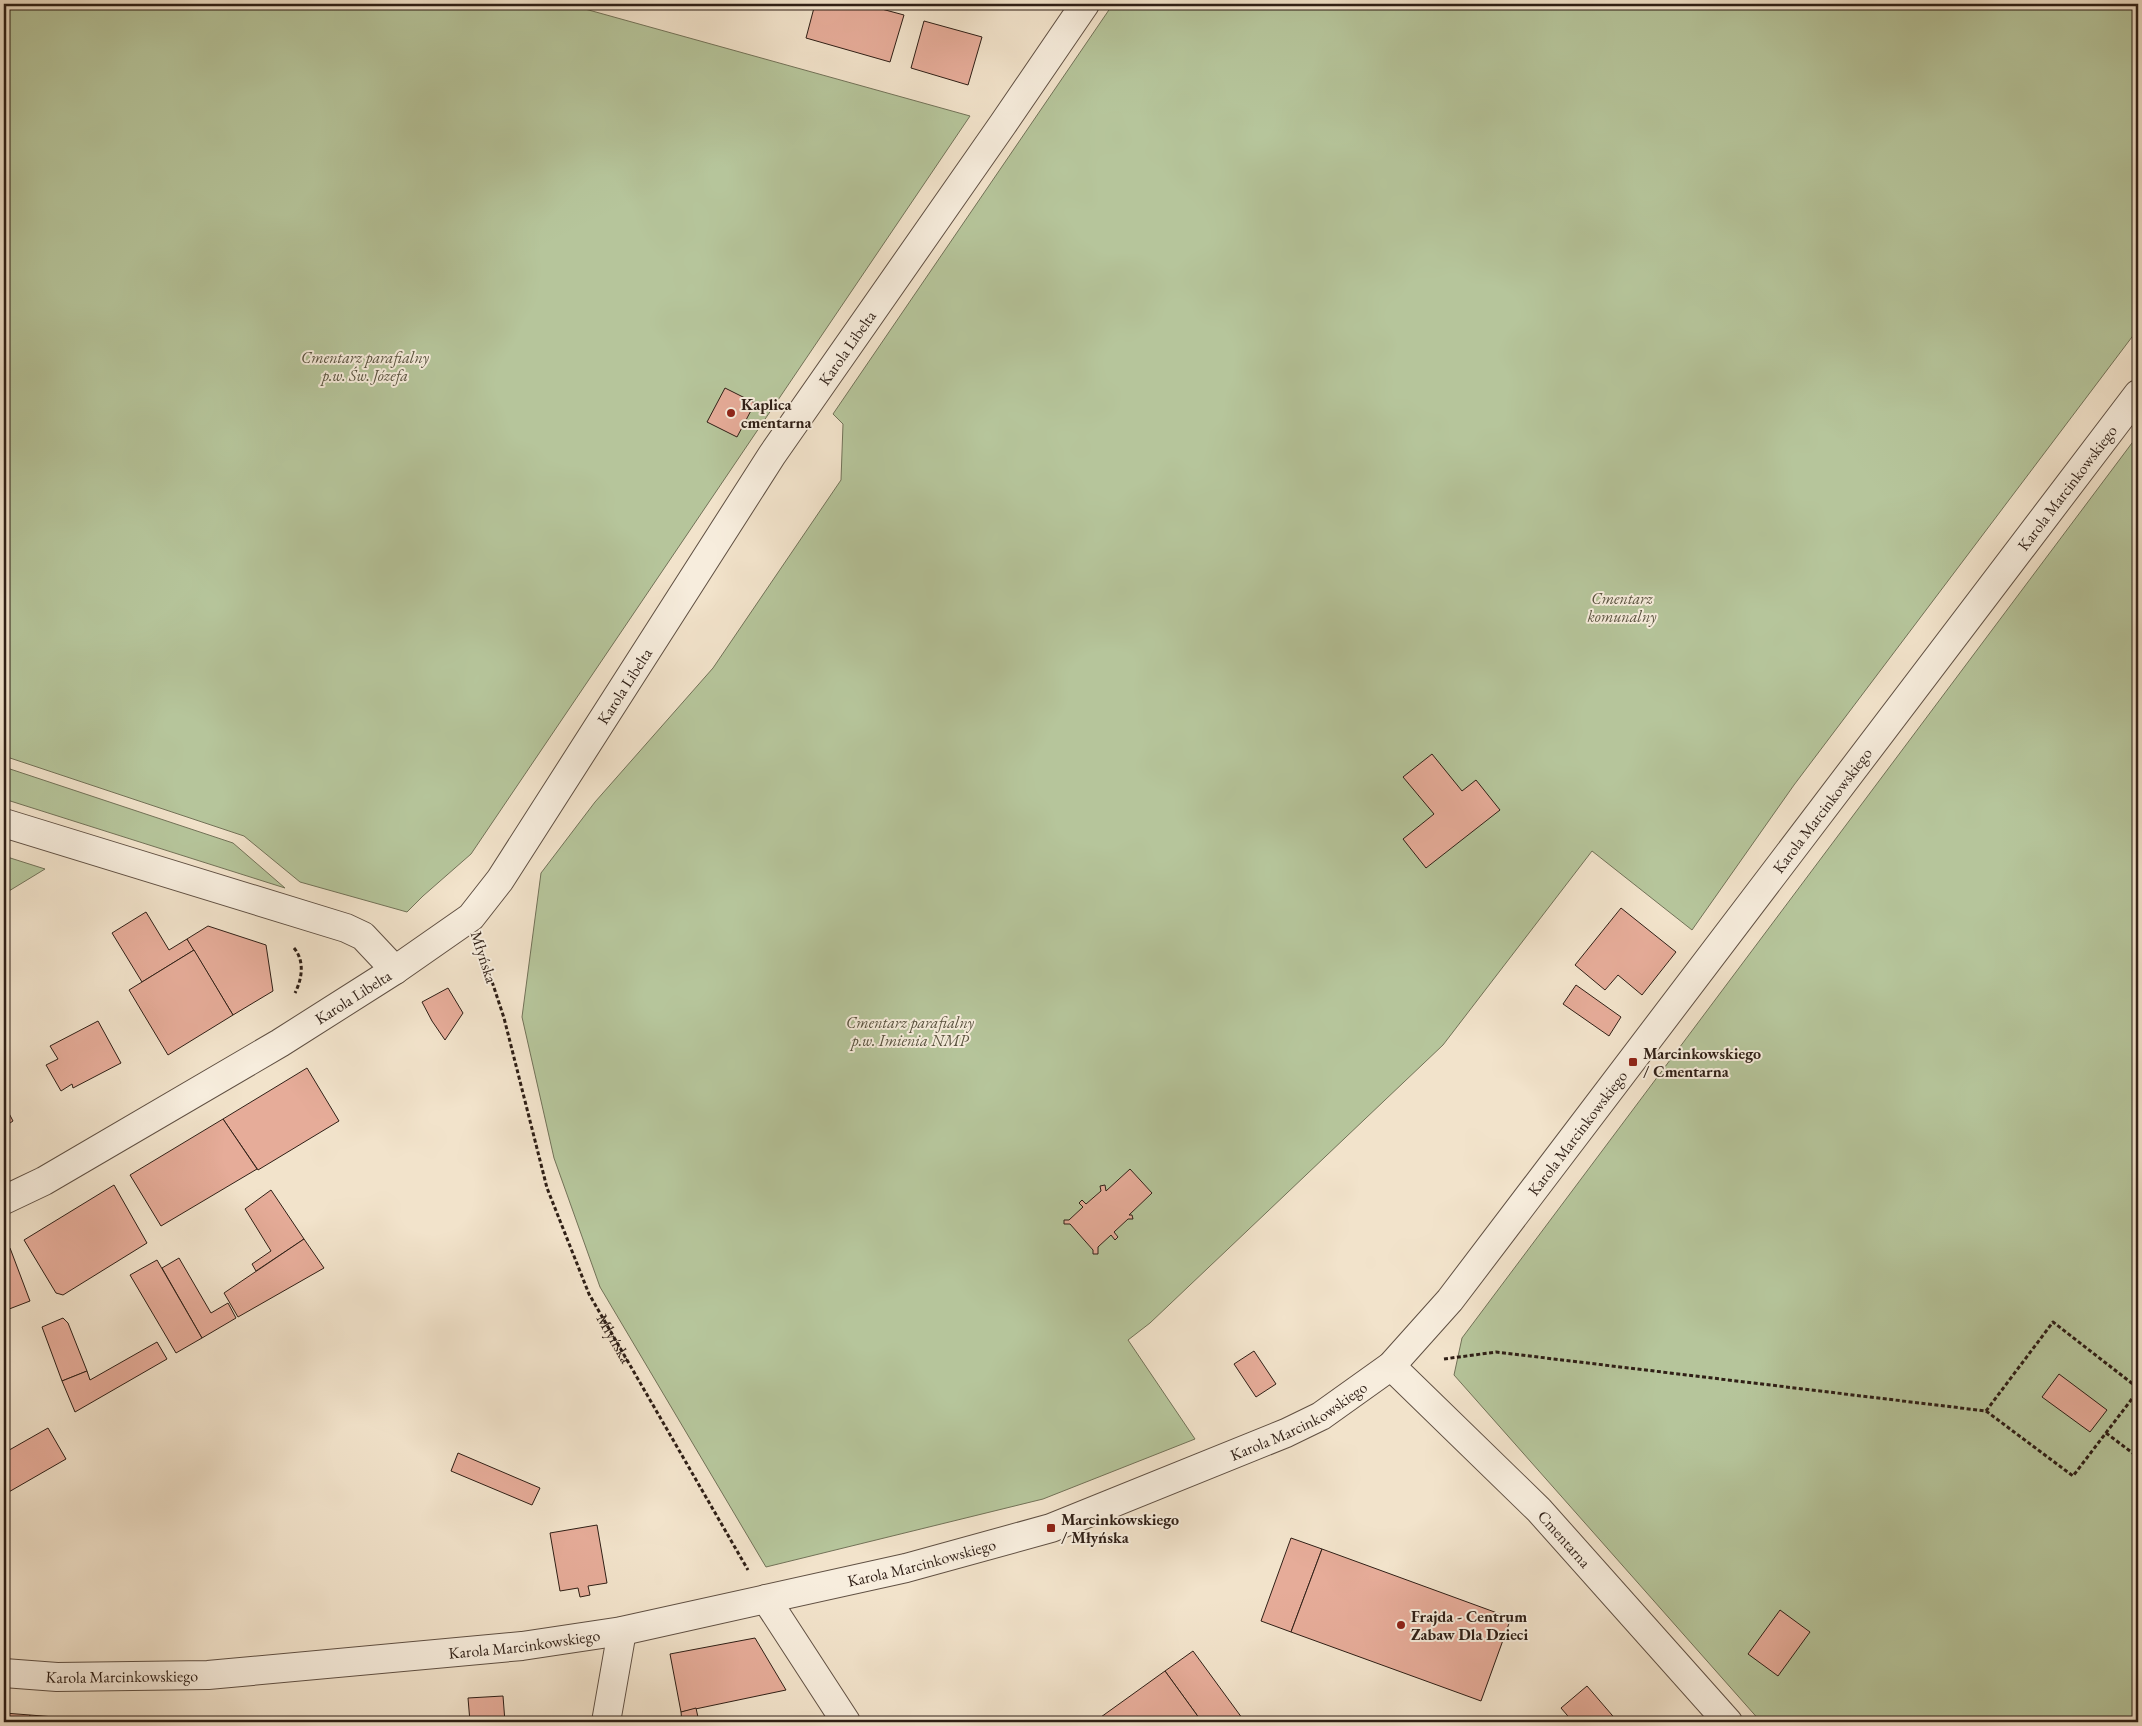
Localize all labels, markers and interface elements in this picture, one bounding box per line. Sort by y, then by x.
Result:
street label: Karola Libelta [813,306,881,389]
park label: Cmentarz parafialny p.w. Św. Józefa [301,347,430,386]
place label: Kaplica cmentarna [741,394,813,433]
marker: Kaplica cmentarna [725,407,737,419]
street label: Karola Marcinkowskiego [2012,420,2121,555]
park label: Cmentarz komunalny [1587,588,1657,627]
street label: Karola Libelta [592,643,657,728]
street label: Karola Marcinkowskiego [1768,743,1877,877]
street label: Młyńska [466,928,502,986]
street label: Karola Libelta [311,964,396,1029]
park label: Cmentarz parafialny p.w. Imienia NMP [846,1012,975,1051]
place label: Marcinkowskiego / Cmentarna [1643,1043,1761,1082]
marker: Marcinkowskiego / Cmentarna [1627,1056,1639,1068]
street label: Karola Marcinkowskiego [1523,1066,1632,1200]
street label: Młyńska [592,1310,637,1367]
street label: Karola Marcinkowskiego [1227,1376,1371,1465]
street label: Cmentarna [1533,1506,1596,1572]
place label: Marcinkowskiego / Młyńska [1061,1509,1179,1548]
marker: Marcinkowskiego / Młyńska [1045,1522,1057,1534]
street label: Karola Marcinkowskiego [845,1533,998,1591]
place label: Frajda - Centrum Zabaw Dla Dzieci [1411,1606,1528,1645]
marker: Frajda - Centrum Zabaw Dla Dzieci [1395,1619,1407,1631]
street label: Karola Marcinkowskiego [448,1624,601,1663]
street label: Karola Marcinkowskiego [45,1665,198,1688]

